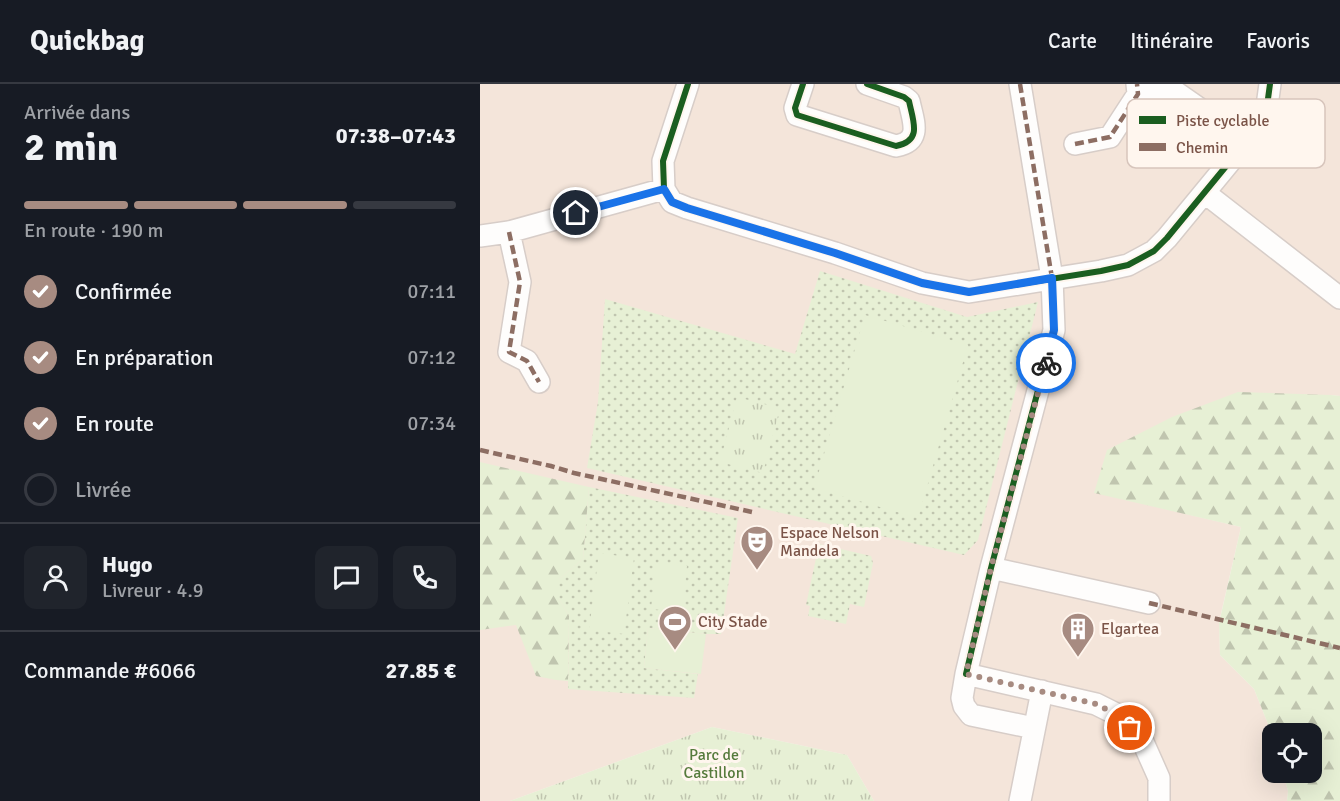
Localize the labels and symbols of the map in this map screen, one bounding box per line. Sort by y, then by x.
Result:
legend [1127,99,1325,168]
text: Piste cyclable [1176,111,1270,131]
text: Chemin [1176,138,1228,158]
pin [550,187,601,238]
courier [1016,333,1076,393]
place label: Espace Nelson Mandela [780,523,879,561]
theatre icon: Espace Nelson Mandela [739,524,775,571]
sports icon: City Stade [657,604,693,651]
building icon: Elgartea [1060,611,1096,658]
place label: City Stade [698,612,768,632]
place label: Elgartea [1101,619,1159,639]
pin [1104,702,1155,753]
park label: Parc de Castillon [684,745,744,783]

